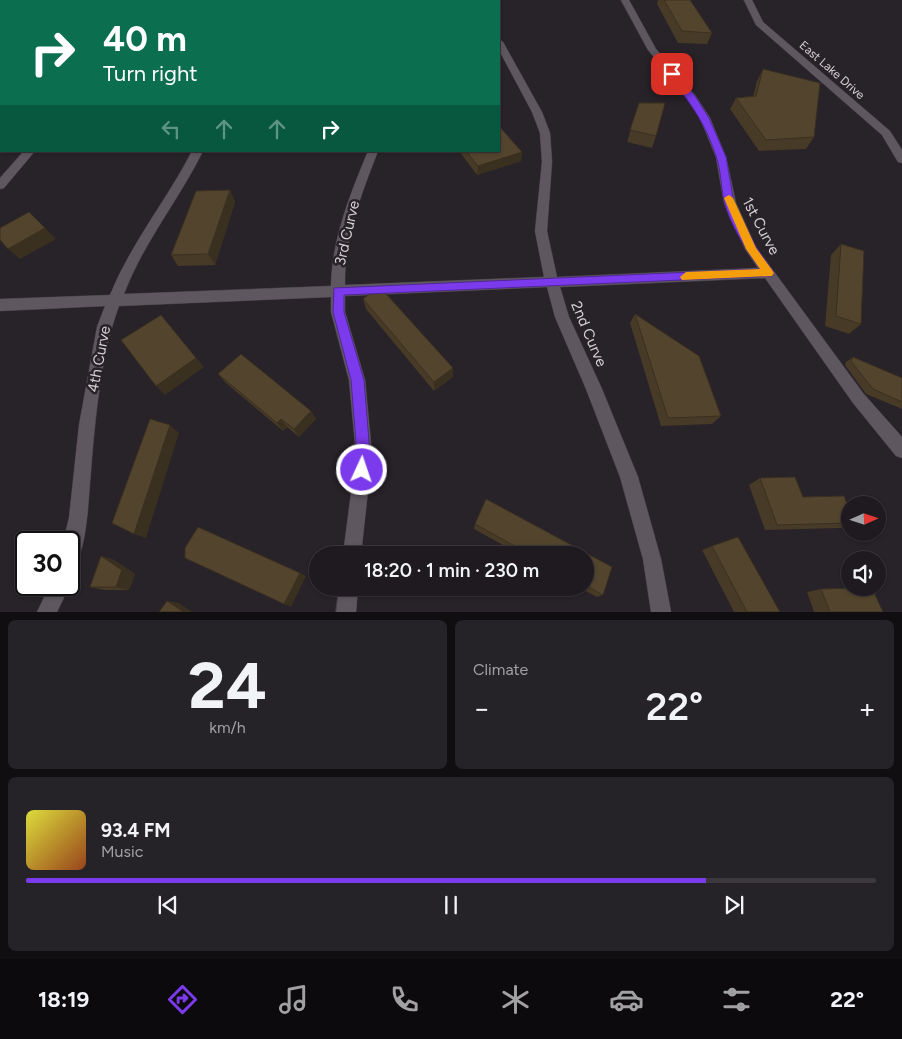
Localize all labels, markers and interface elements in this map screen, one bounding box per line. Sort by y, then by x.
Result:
text: 40 m [103,18,187,60]
icon: right [20,20,85,85]
street label: East Lake Drive [797,38,868,102]
pin [651,53,693,95]
text: Turn right [103,60,198,87]
icon: arrive [658,60,686,88]
icon: left [157,115,185,143]
icon: ahead [210,115,238,143]
icon: ahead [263,115,291,143]
icon: right [316,115,344,143]
street label: 1st Curve [738,194,784,258]
street label: 3rd Curve [331,199,363,267]
street label: 2nd Curve [567,299,611,369]
street label: 4th Curve [84,324,114,394]
position arrow [335,443,387,495]
north arrow [841,496,886,541]
map controls [841,496,886,596]
speed limit sign: 30 [15,531,80,596]
button: sound [841,551,886,596]
text: 18:20 · 1 min · 230 m [364,559,539,582]
text: 24 [188,646,267,724]
text: Climate [473,660,528,679]
text: 22° [646,684,703,730]
text: − [473,691,490,725]
text: + [859,691,876,725]
text: km/h [209,718,246,737]
text: 93.4 FM [101,819,171,842]
text: Music [101,842,143,861]
icon: previous [154,891,182,919]
icon: pause [437,891,465,919]
icon: next [720,891,748,919]
icon: directions [165,982,200,1017]
icon: music [276,982,311,1017]
icon: phone [387,982,422,1017]
icon: climate [498,982,533,1017]
icon: car [609,982,644,1017]
icon: filters [719,982,754,1017]
text: 18:19 [38,986,89,1013]
text: 22° [830,986,864,1013]

